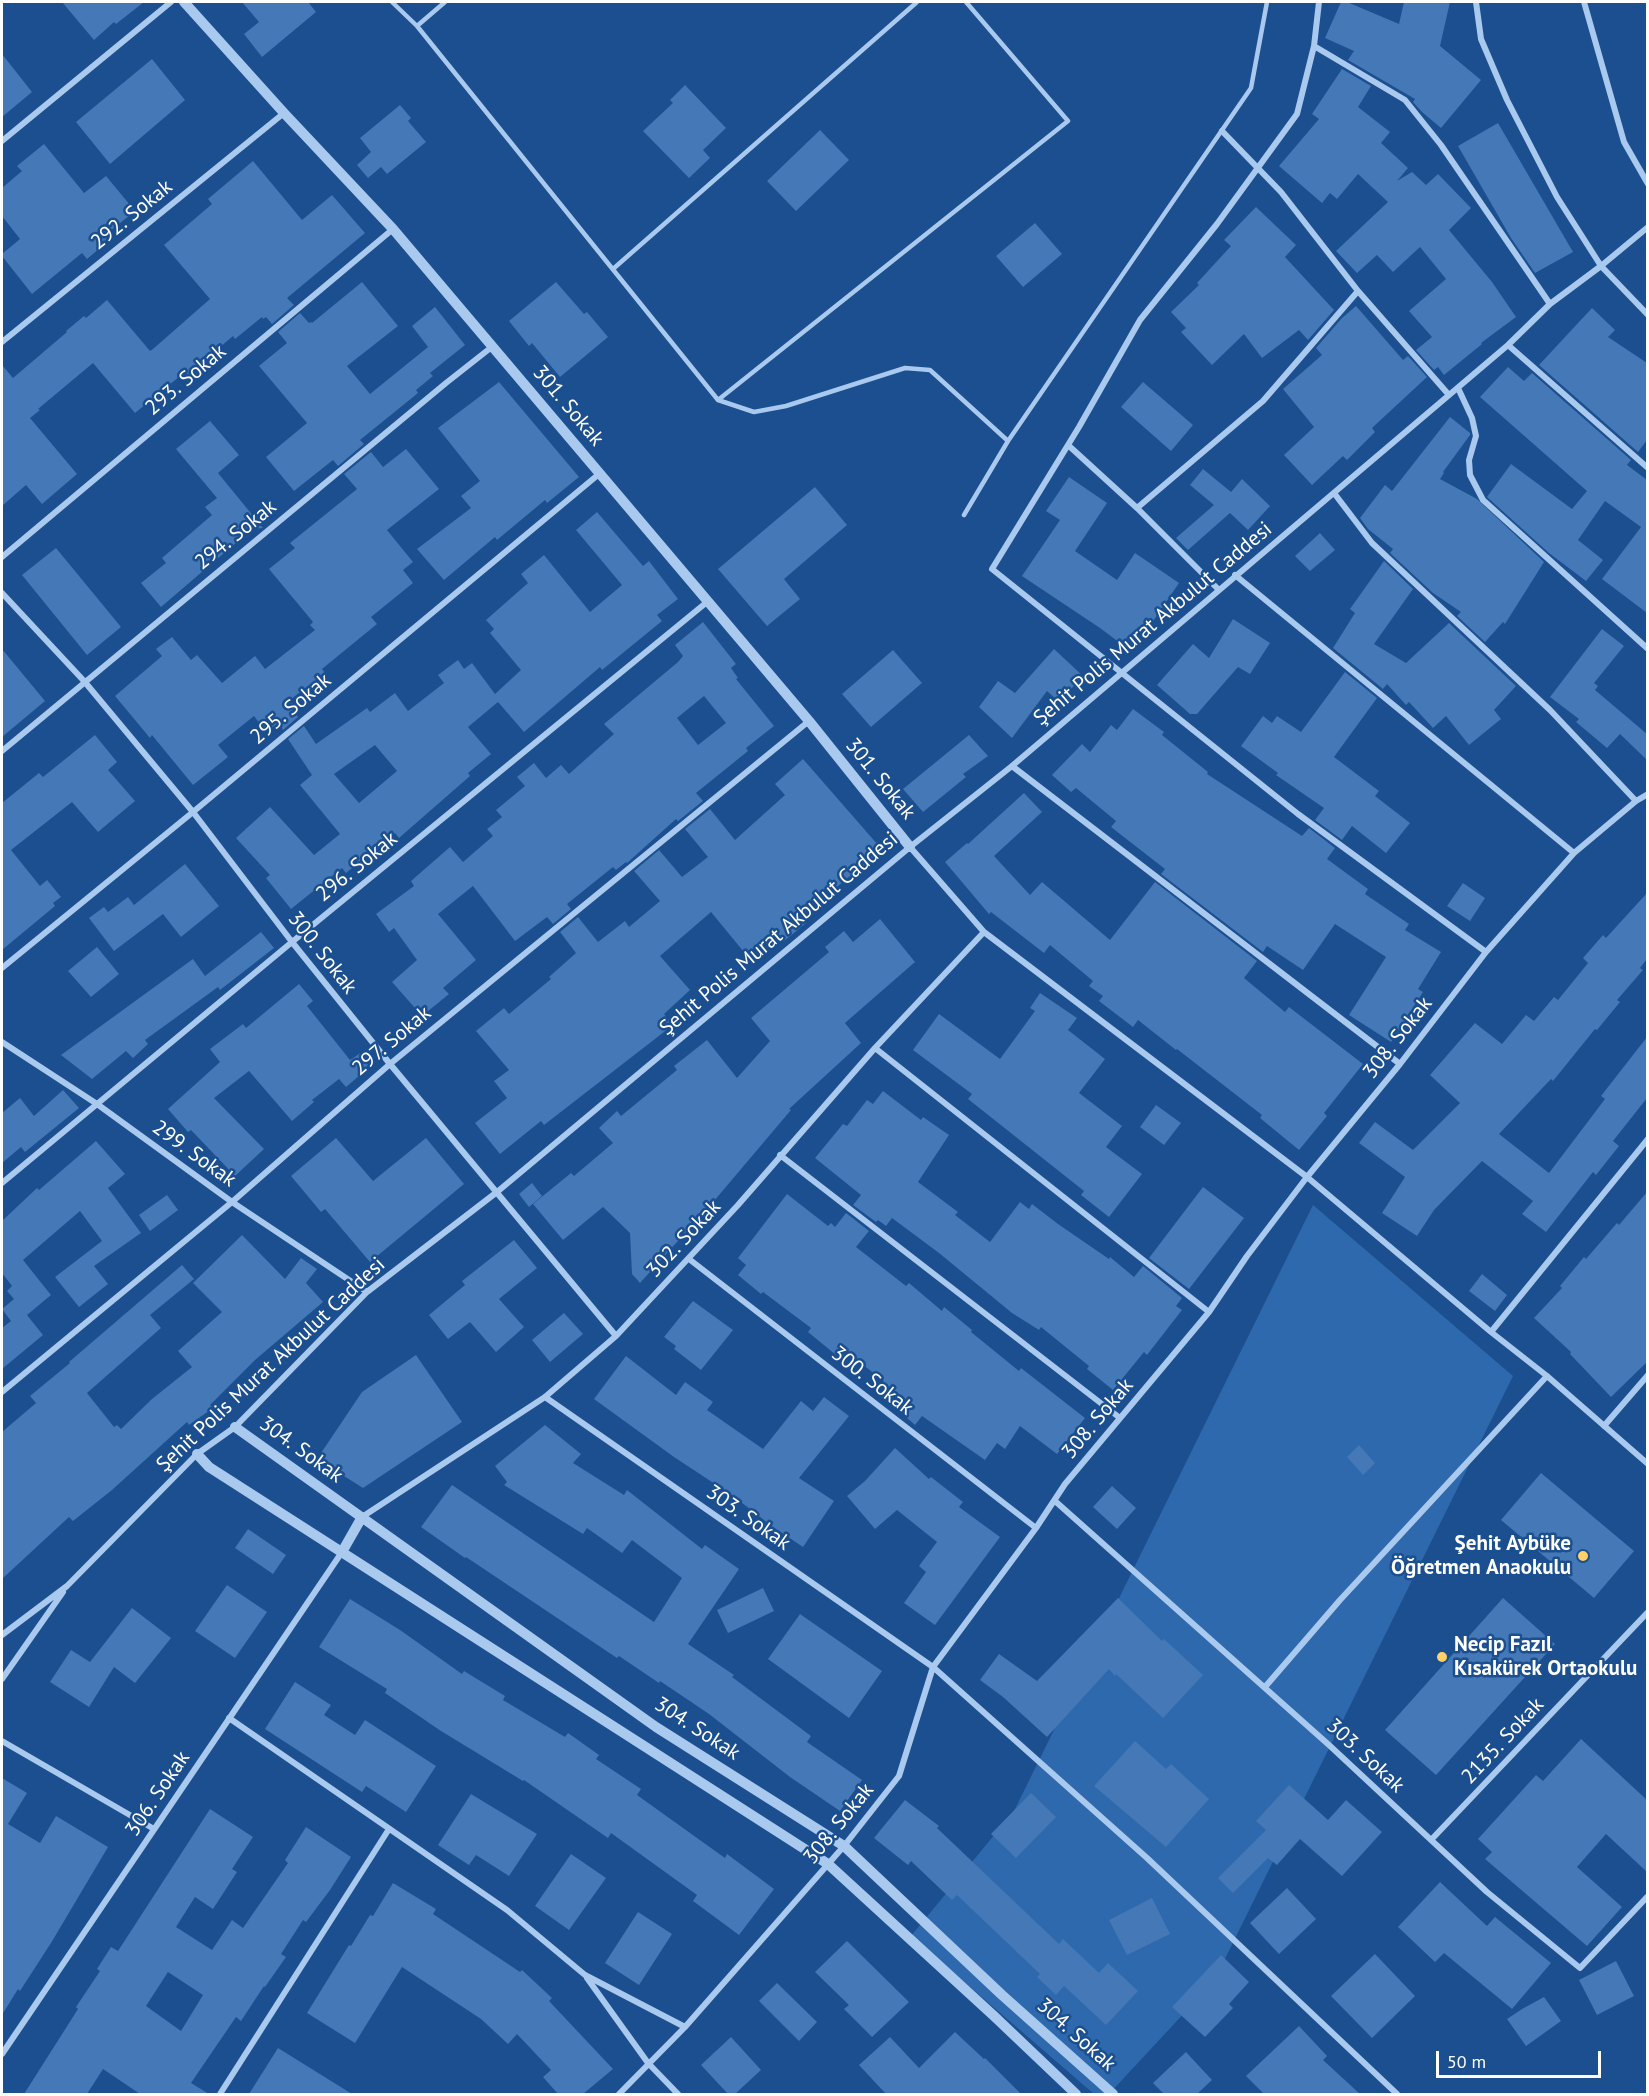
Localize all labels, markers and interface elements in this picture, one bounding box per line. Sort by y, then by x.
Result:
street label: 292. Sokak [86,175,178,255]
street label: 293. Sokak [141,339,231,421]
street label: 301. Sokak [527,361,609,451]
street label: 294. Sokak [190,495,282,575]
street label: Şehit Polis Murat Akbulut Caddesi [1029,517,1277,731]
street label: 295. Sokak [246,668,336,750]
street label: 301. Sokak [840,733,920,825]
street label: 296. Sokak [311,827,403,907]
street label: Şehit Polis Murat Akbulut Caddesi [655,827,903,1041]
street label: 300. Sokak [282,907,362,999]
street label: 308. Sokak [1358,992,1438,1084]
street label: 297. Sokak [347,1001,437,1081]
street label: 299. Sokak [147,1115,241,1193]
street label: 302. Sokak [642,1195,726,1283]
street label: Şehit Polis Murat Akbulut Caddesi [152,1252,390,1478]
street label: 300. Sokak [826,1341,918,1421]
street label: 308. Sokak [1057,1374,1139,1464]
street label: 304. Sokak [254,1411,348,1489]
street label: 303. Sokak [701,1480,795,1556]
place label: Şehit Aybüke Öğretmen Anaokulu [1391,1531,1571,1581]
marker: Şehit Aybüke Öğretmen Anaokulu [1576,1549,1590,1563]
place label: Necip Fazıl Kısakürek Ortaokulu [1454,1632,1637,1682]
marker: Necip Fazıl Kısakürek Ortaokulu [1435,1650,1449,1664]
street label: 304. Sokak [649,1692,745,1766]
street label: 2135. Sokak [1457,1693,1549,1789]
street label: 303. Sokak [1321,1714,1409,1798]
street label: 306. Sokak [120,1747,196,1841]
street label: 308. Sokak [799,1778,879,1870]
street label: 304. Sokak [1031,1993,1121,2077]
scale bar [1439,2039,1604,2077]
text: 50 m [1447,2050,1486,2073]

